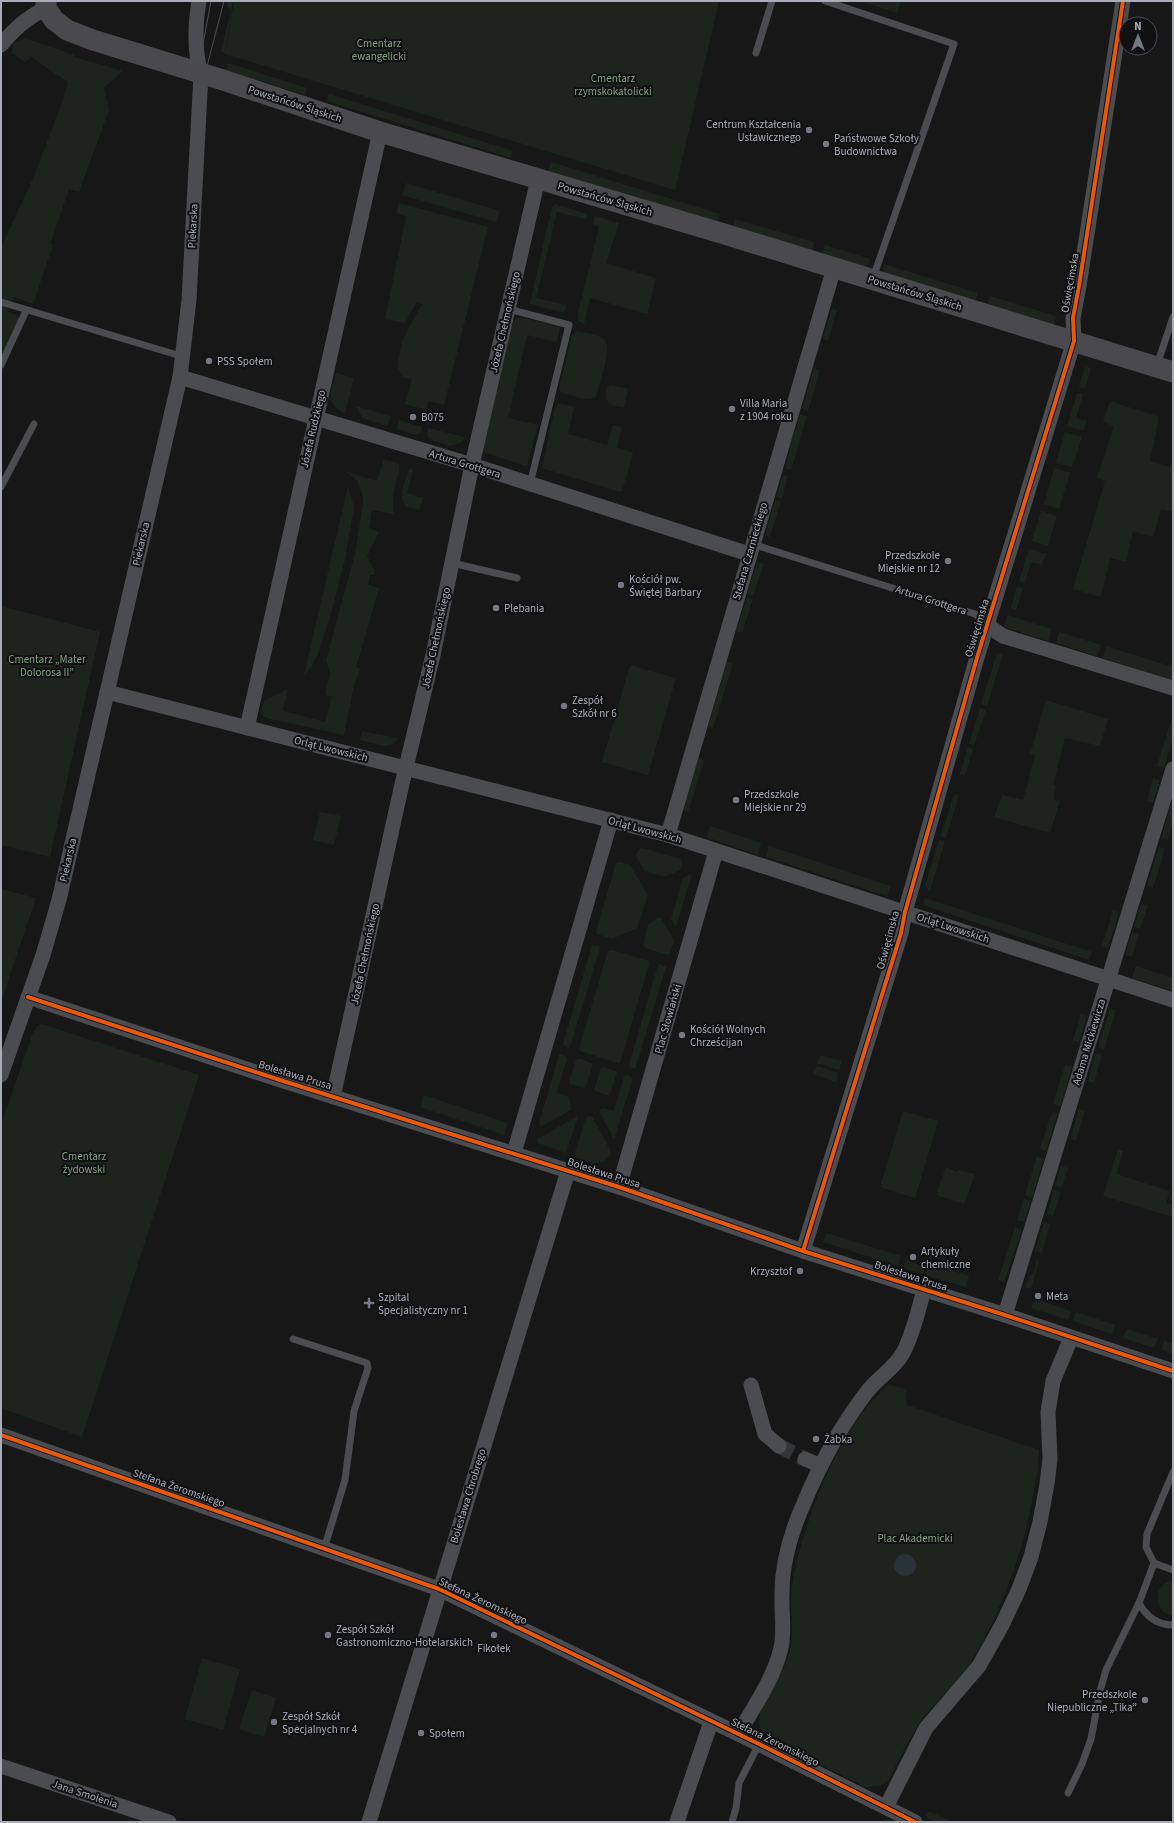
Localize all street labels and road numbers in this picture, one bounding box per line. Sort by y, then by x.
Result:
street label: Powstańców Śląskich [246,82,344,126]
street label: Powstańców Śląskich [556,178,654,220]
street label: Piekarska [184,203,202,249]
street label: Oświęcimska [1057,252,1083,314]
street label: Józefa Chełmońskiego [486,270,524,374]
street label: Powstańców Śląskich [866,271,964,315]
street label: Józefa Rudzkiego [297,388,329,470]
street label: Artura Grottgera [427,446,503,482]
street label: Stefana Czarnieckiego [729,500,771,602]
street label: Piekarska [129,521,153,567]
street label: Artura Grottgera [893,581,969,619]
street label: Józefa Chełmońskiego [418,586,454,690]
street label: Oświęcimska [961,597,993,659]
street label: Orląt Lwowskich [292,733,370,765]
street label: Orląt Lwowskich [607,813,684,847]
street label: Piekarska [56,837,80,883]
street label: Józefa Chełmońskiego [347,902,383,1006]
street label: Oświęcimska [873,909,903,971]
street label: Orląt Lwowskich [915,909,991,947]
street label: Plac Słowiański [651,982,685,1056]
street label: Adama Mickiewicza [1069,997,1109,1087]
street label: Bolesława Prusa [257,1057,333,1093]
street label: Bolesława Prusa [566,1154,642,1192]
street label: Bolesława Prusa [873,1257,949,1295]
street label: Bolesława Chrobrego [446,1447,490,1545]
street label: Stefana Żeromskiego [131,1465,227,1511]
street label: Stefana Żeromskiego [436,1574,530,1628]
street label: Stefana Żeromskiego [728,1714,822,1770]
street label: Jana Smolenia [50,1776,120,1812]

